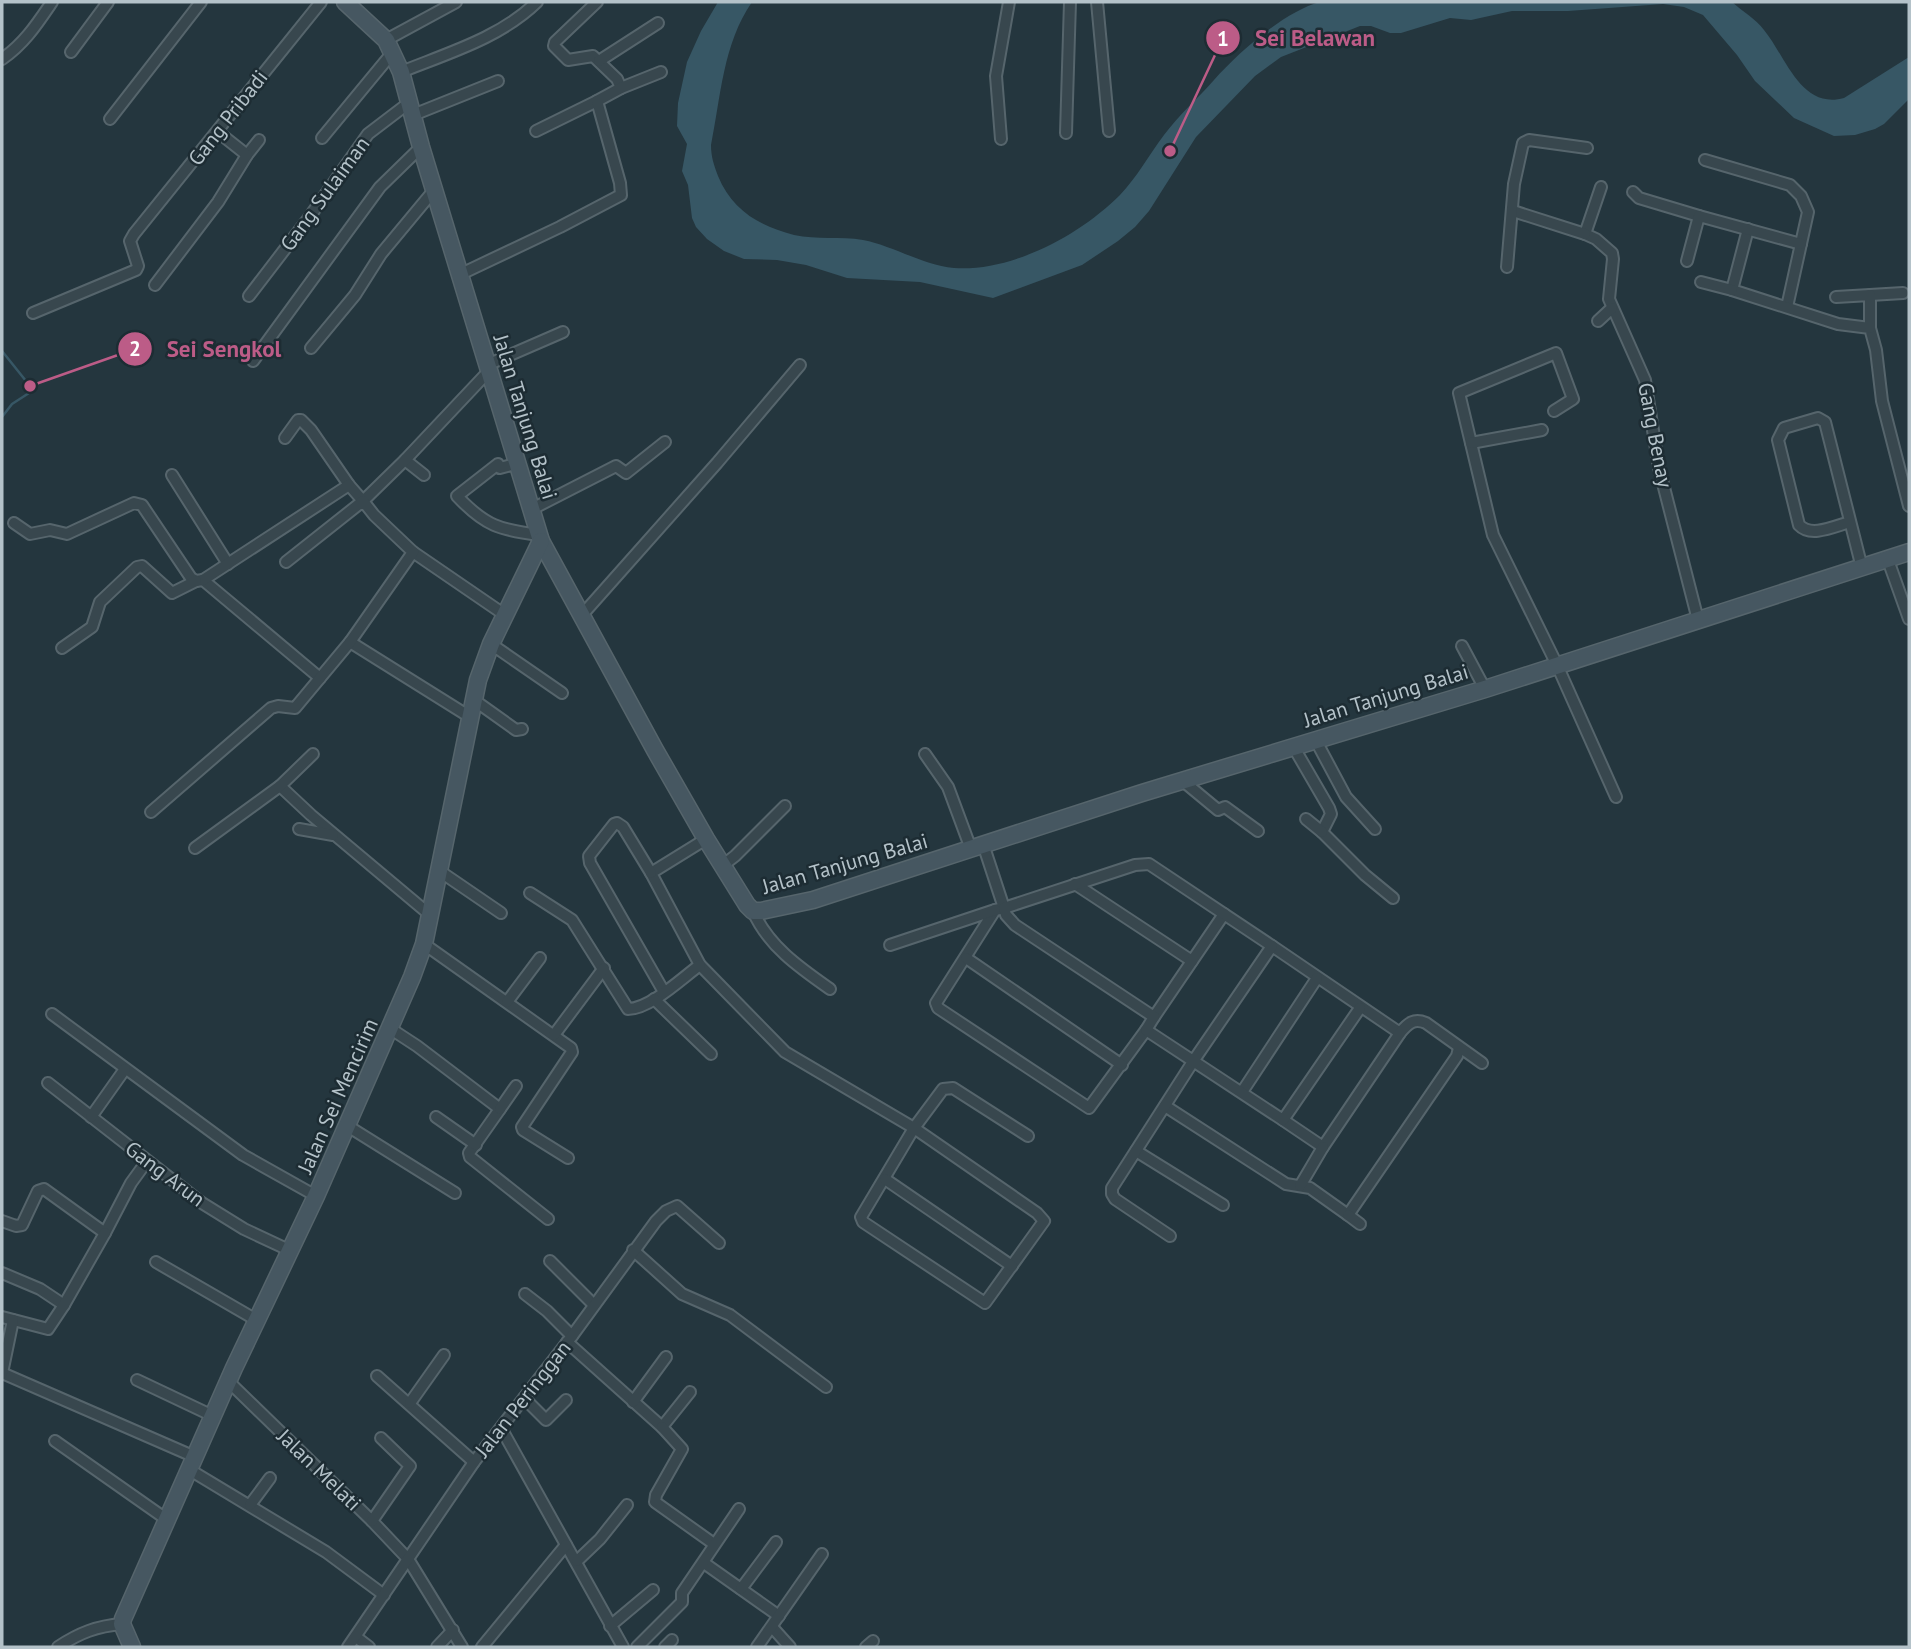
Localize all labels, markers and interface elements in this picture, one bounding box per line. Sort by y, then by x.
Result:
callout: Sei Belawan [1206,16,1389,60]
text: Sei Belawan [1255,23,1375,52]
text: 1 [1217,25,1229,52]
street label: Gang Pribadi [182,64,273,171]
street label: Gang Sulaiman [274,131,375,256]
callout: Sei Sengkol [118,327,296,371]
street label: Jalan Tanjung Balai [487,330,563,503]
text: Sei Sengkol [167,334,282,363]
text: 2 [129,335,141,362]
street label: Gang Benay [1632,380,1679,490]
street label: Jalan Tanjung Balai [1299,658,1472,734]
street label: Jalan Tanjung Balai [758,827,931,900]
street label: Jalan Sei Mencirim [291,1014,384,1178]
street label: Gang Arun [120,1135,211,1212]
street label: Jalan Peringgan [468,1335,577,1463]
street label: Jalan Melati [271,1422,367,1516]

